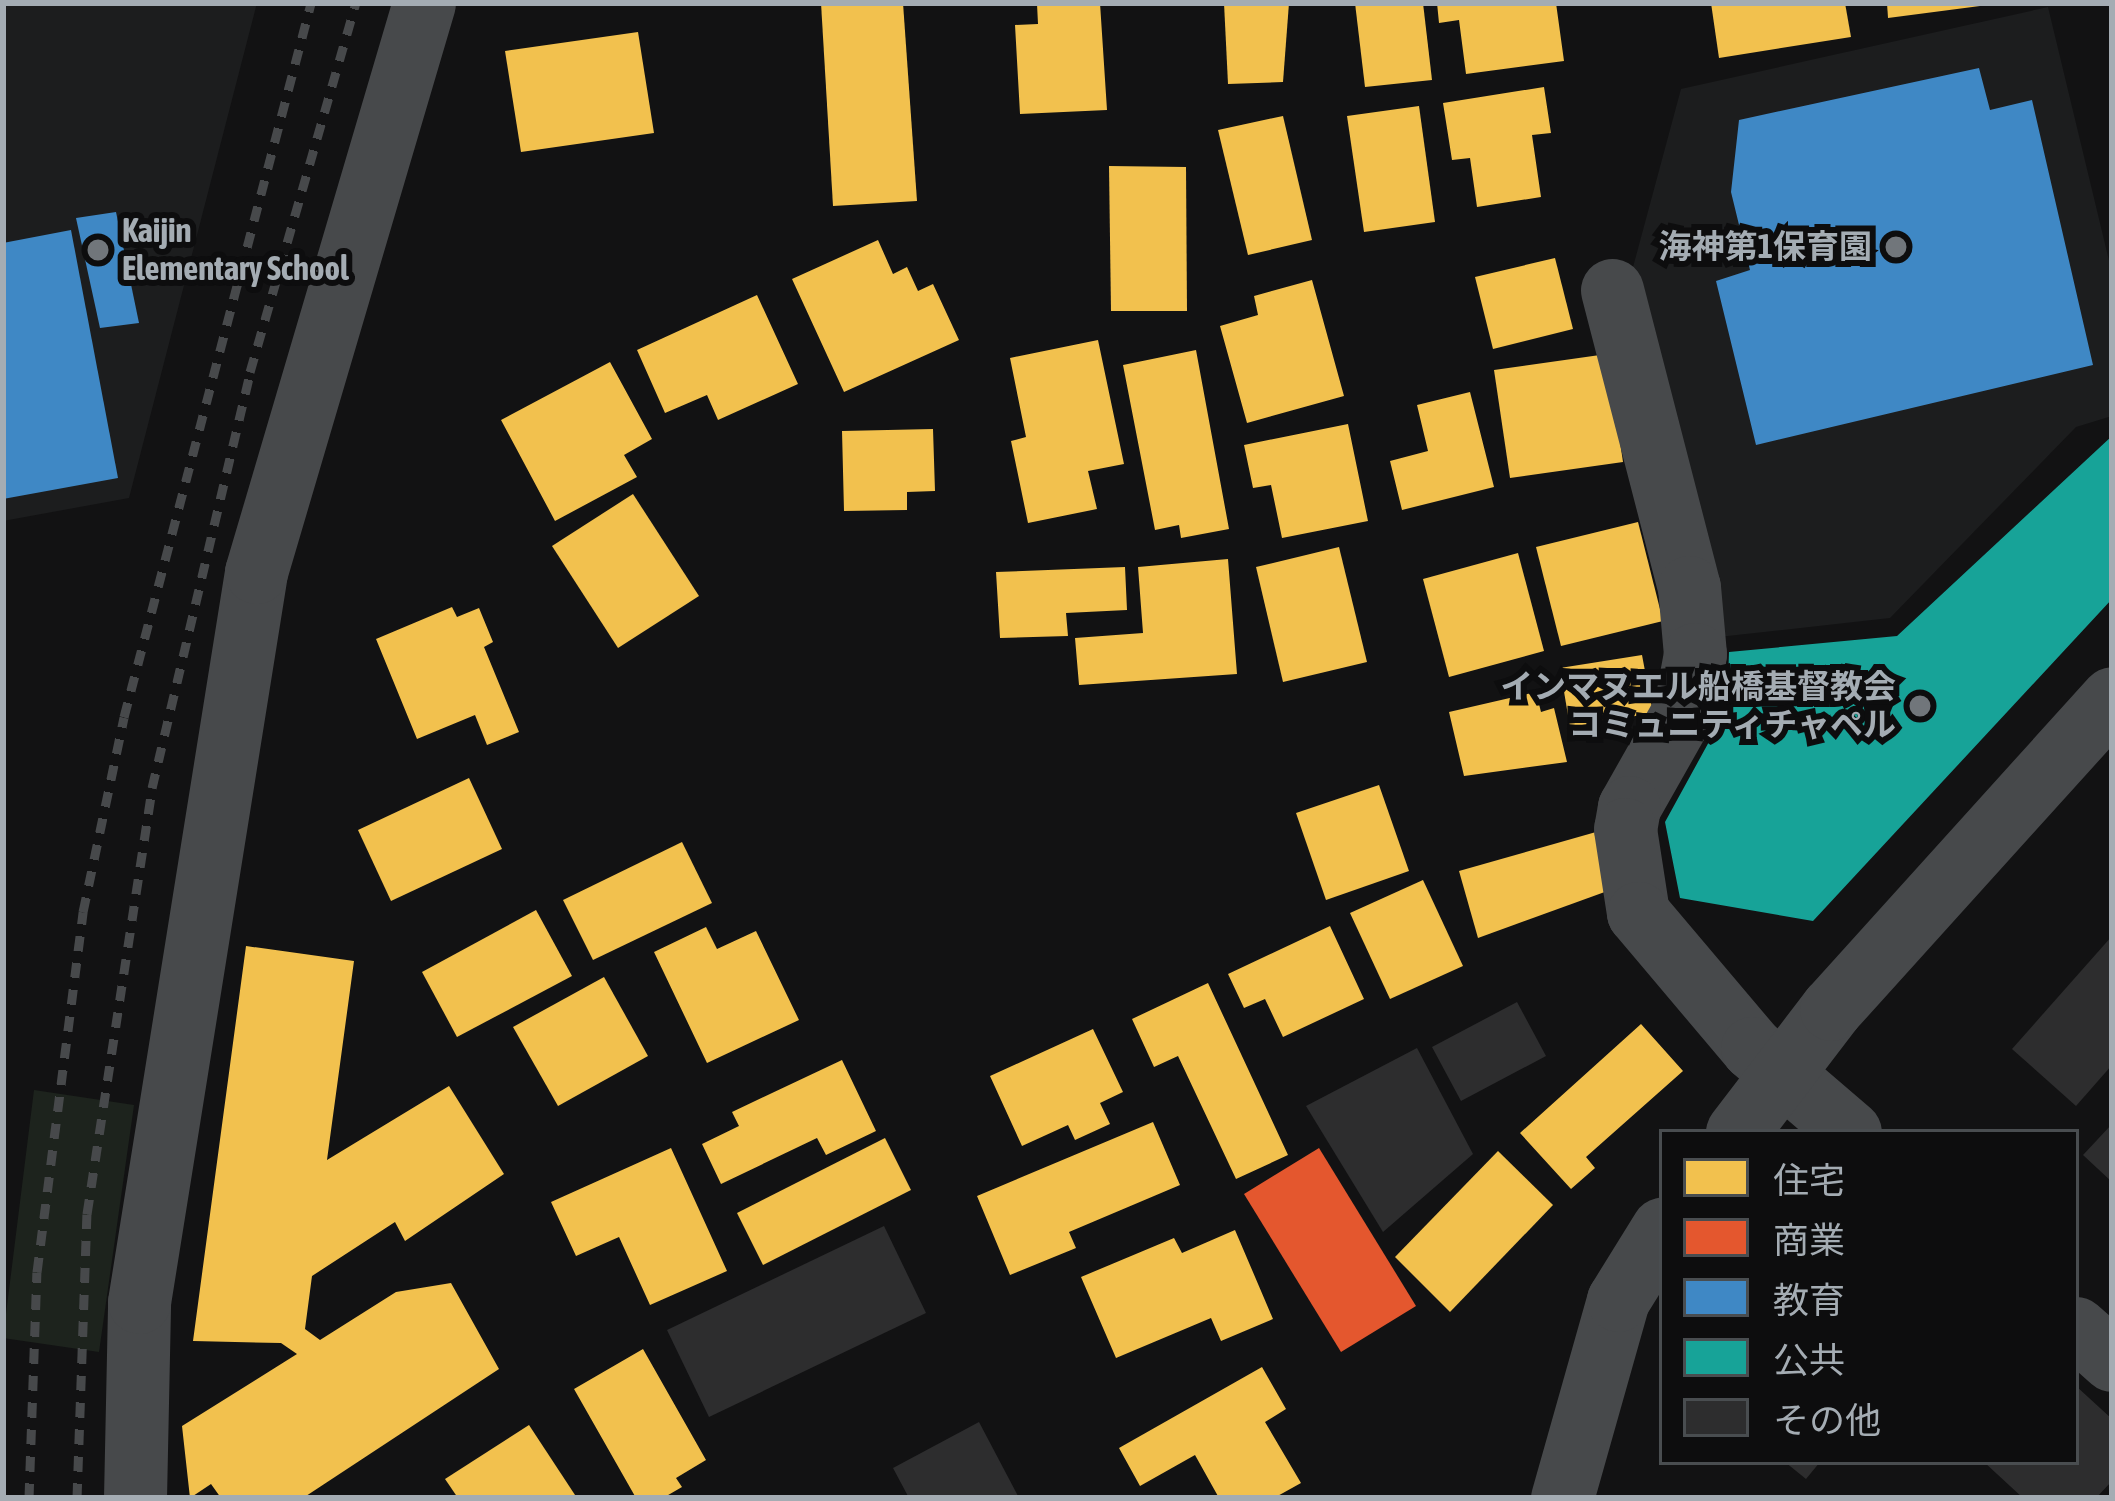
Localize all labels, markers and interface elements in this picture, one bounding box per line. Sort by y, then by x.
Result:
place label: Kaijin Elementary School [122,211,349,289]
place label: 海神第1保育園 [1658,227,1872,267]
marker: 海神第1保育園 [1883,234,1909,260]
marker: Kaijin Elementary School [85,237,111,263]
place label: インマヌエル船橋基督教会 コミュニティチャペル [1500,667,1896,745]
marker: インマヌエル船橋基督教会 コミュニティチャペル [1907,693,1933,719]
legend [1659,1129,2079,1465]
text: 住宅 [1773,1159,1845,1201]
text: 商業 [1773,1219,1845,1261]
text: 教育 [1773,1279,1845,1321]
text: 公共 [1773,1339,1845,1381]
text: その他 [1773,1399,1881,1441]

